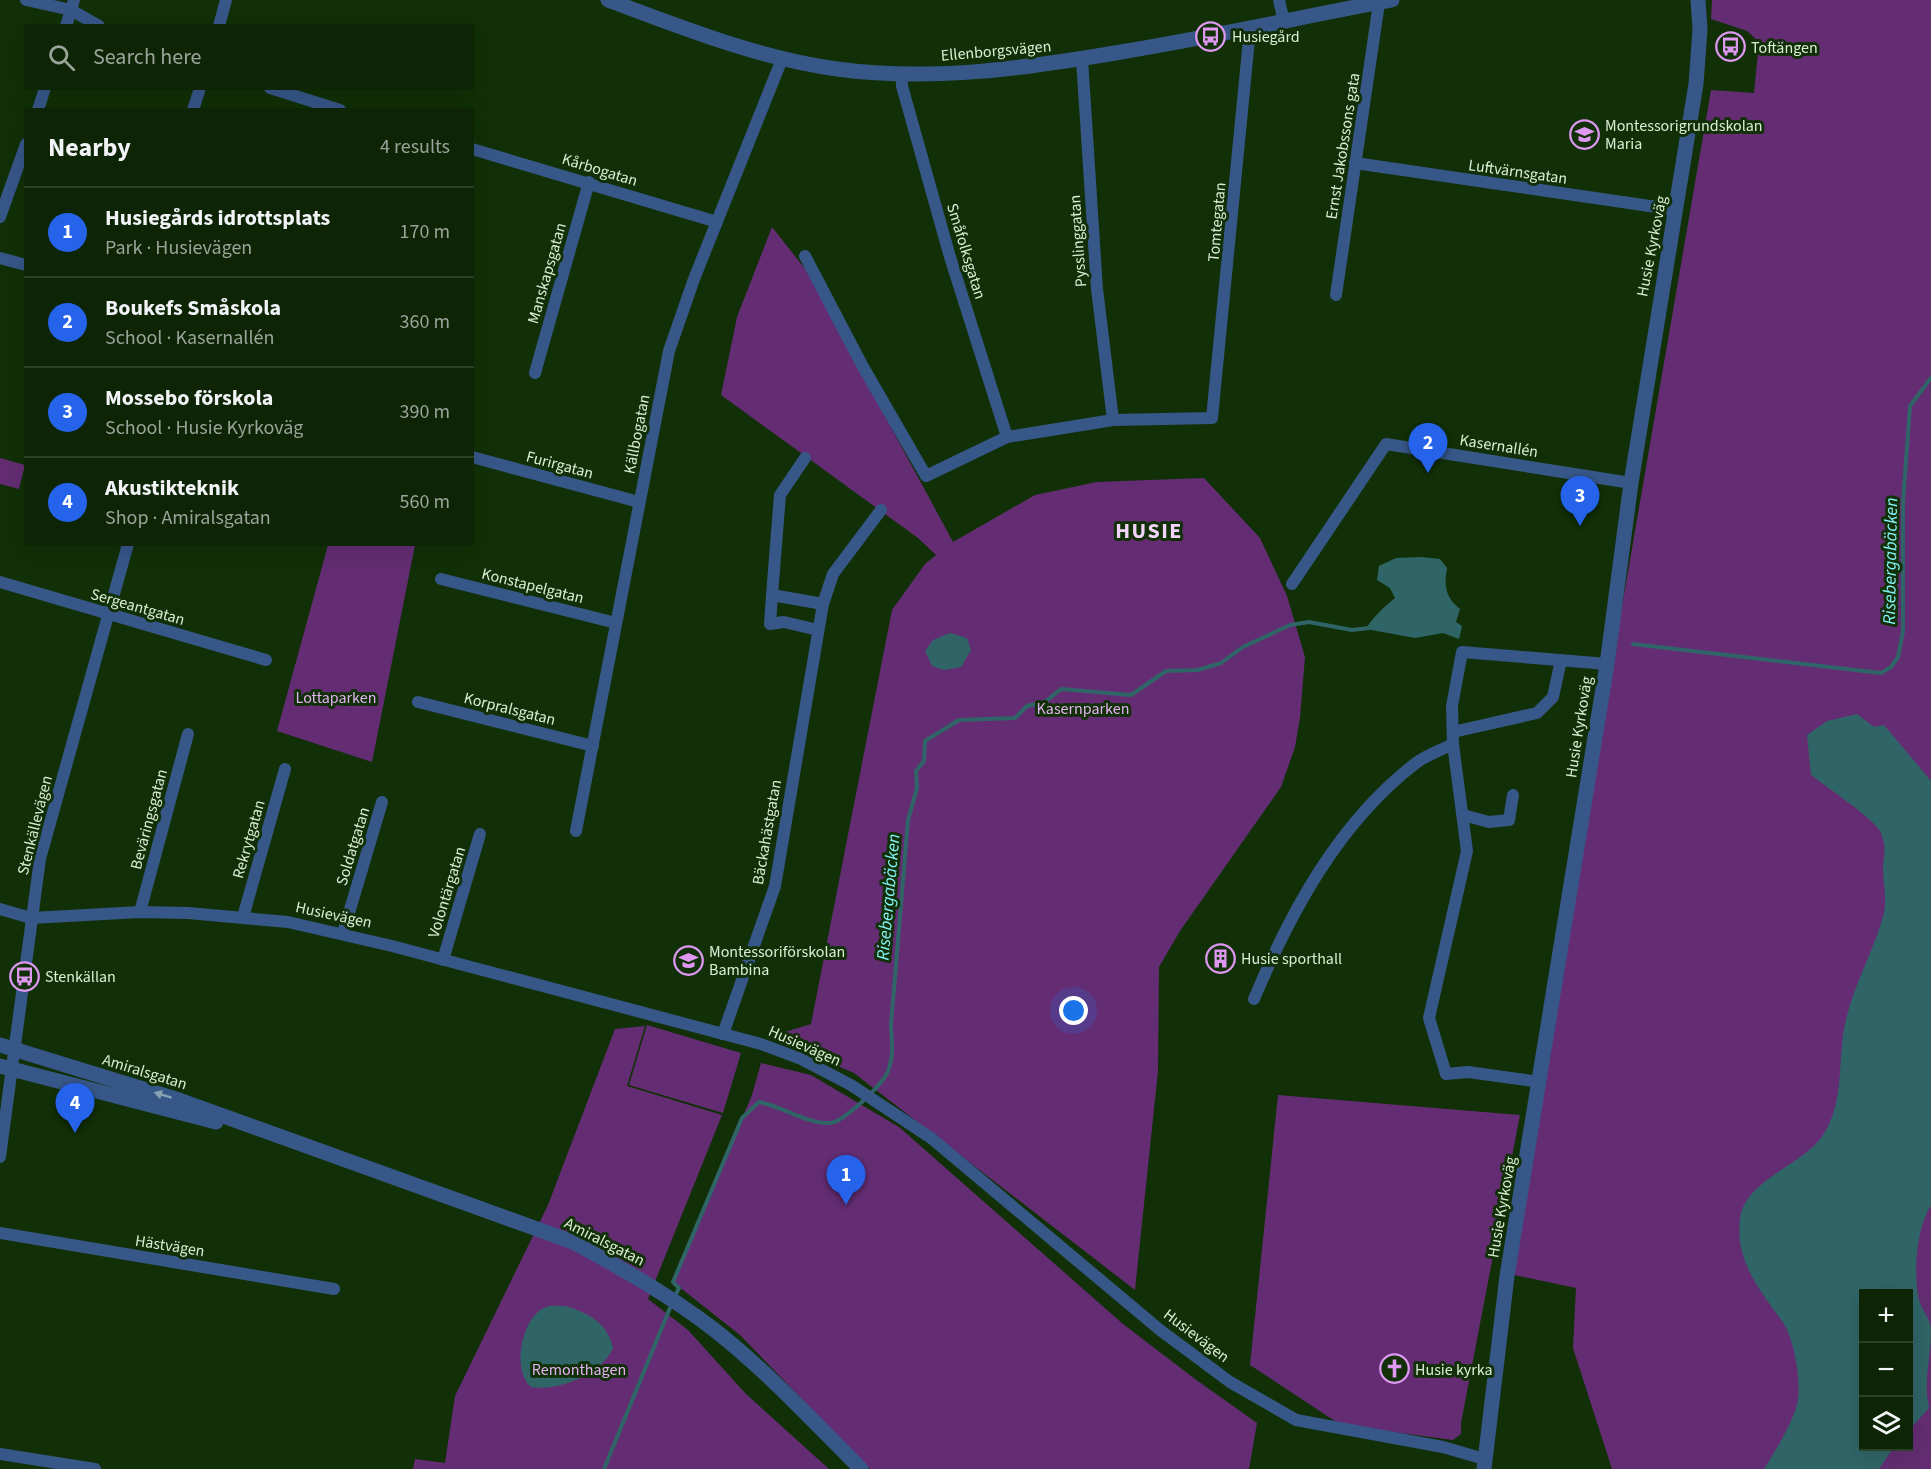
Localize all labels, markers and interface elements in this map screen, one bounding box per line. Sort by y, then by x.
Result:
bus stop icon: Husiegård [1195,20,1227,52]
search box [24,24,474,90]
place label: Husiegård [1232,26,1300,48]
bus stop icon: Toftängen [1714,31,1746,63]
street label: Ellenborgsvägen [940,35,1052,67]
place label: Toftängen [1751,37,1818,59]
icon: search [45,41,78,74]
text: Search here [93,41,201,73]
street label: Ernst Jakobssons gata [1321,71,1365,221]
place label: Montessorigrundskolan Maria [1605,115,1763,155]
school or university icon: Montessorigrundskolan Maria [1568,118,1600,150]
text: Nearby [48,129,131,166]
text: 4 results [380,133,450,161]
street label: Kårbogatan [559,148,640,192]
street label: Luftvärnsgatan [1467,154,1569,190]
street label: Tomtegatan [1203,181,1231,263]
street label: Pysslinggatan [1064,194,1092,288]
street label: Husie Kyrkoväg [1631,194,1673,299]
street label: Småfolksgatan [941,201,991,302]
text: Husiegårds idrottsplats [105,202,330,234]
text: 1 [62,218,73,246]
text: 170 m [400,218,450,246]
street label: Manskapsgatan [522,220,572,326]
text: Park · Husievägen [105,234,252,262]
text: Boukefs Småskola [105,292,281,324]
text: 2 [62,308,73,336]
text: 360 m [400,308,450,336]
text: School · Kasernallén [105,324,274,352]
text: Mossebo förskola [105,382,273,414]
street label: Källbogatan [618,393,655,476]
text: 3 [62,398,73,426]
text: 390 m [400,398,450,426]
text: School · Husie Kyrkoväg [105,414,303,442]
pin: 2 [1408,424,1448,473]
street label: Kasernallén [1458,429,1540,463]
street label: Furirgatan [524,445,596,484]
text: Akustikteknik [105,472,239,504]
pin: 3 [1560,476,1600,526]
text: 4 [62,488,73,516]
text: 560 m [400,488,450,516]
water label: Risebergabäcken [1877,497,1904,625]
text: Shop · Amiralsgatan [105,504,271,532]
district label: HUSIE [1115,515,1183,547]
street label: Konstapelgatan [479,563,586,609]
street label: Sergeantgatan [88,583,187,631]
street label: Husie Kyrkoväg [1560,675,1598,779]
park label: Lottaparken [296,687,376,709]
street label: Korpralsgatan [462,687,558,731]
park label: Kasernparken [1037,698,1129,720]
street label: Beväringsgatan [125,767,173,872]
street label: Stenkällevägen [12,773,58,877]
street label: Bäckahästgatan [747,778,787,887]
street label: Rekrytgatan [227,797,271,881]
street label: Soldatgatan [331,804,375,888]
water label: Risebergabäcken [871,833,906,961]
street label: Volontärgatan [423,844,471,941]
street label: Husievägen [294,896,374,934]
place label: Montessoriförskolan Bambina [709,941,845,981]
building icon: Husie sporthall [1204,942,1236,974]
school or university icon: Montessoriförskolan Bambina [672,944,704,976]
place label: Husie sporthall [1241,948,1342,970]
bus stop icon: Stenkällan [8,960,40,992]
place label: Stenkällan [45,966,116,988]
your location [1059,996,1088,1025]
street label: Husievägen [765,1020,844,1072]
street label: Amiralsgatan [100,1049,190,1095]
pin: 4 [56,1084,94,1133]
one-way arrow [154,1090,172,1099]
street label: Husie Kyrkoväg [1482,1155,1522,1260]
pin: 1 [826,1156,866,1205]
street label: Amiralsgatan [561,1212,649,1272]
street label: Hästvägen [134,1230,206,1262]
map controls [1859,1289,1913,1451]
button: + [1859,1289,1913,1343]
street label: Husievägen [1159,1304,1234,1368]
button: − [1859,1343,1913,1397]
church icon: Husie kyrka [1378,1353,1410,1385]
park label: Remonthagen [532,1359,626,1381]
place label: Husie kyrka [1415,1359,1493,1381]
button: layers [1859,1397,1913,1451]

